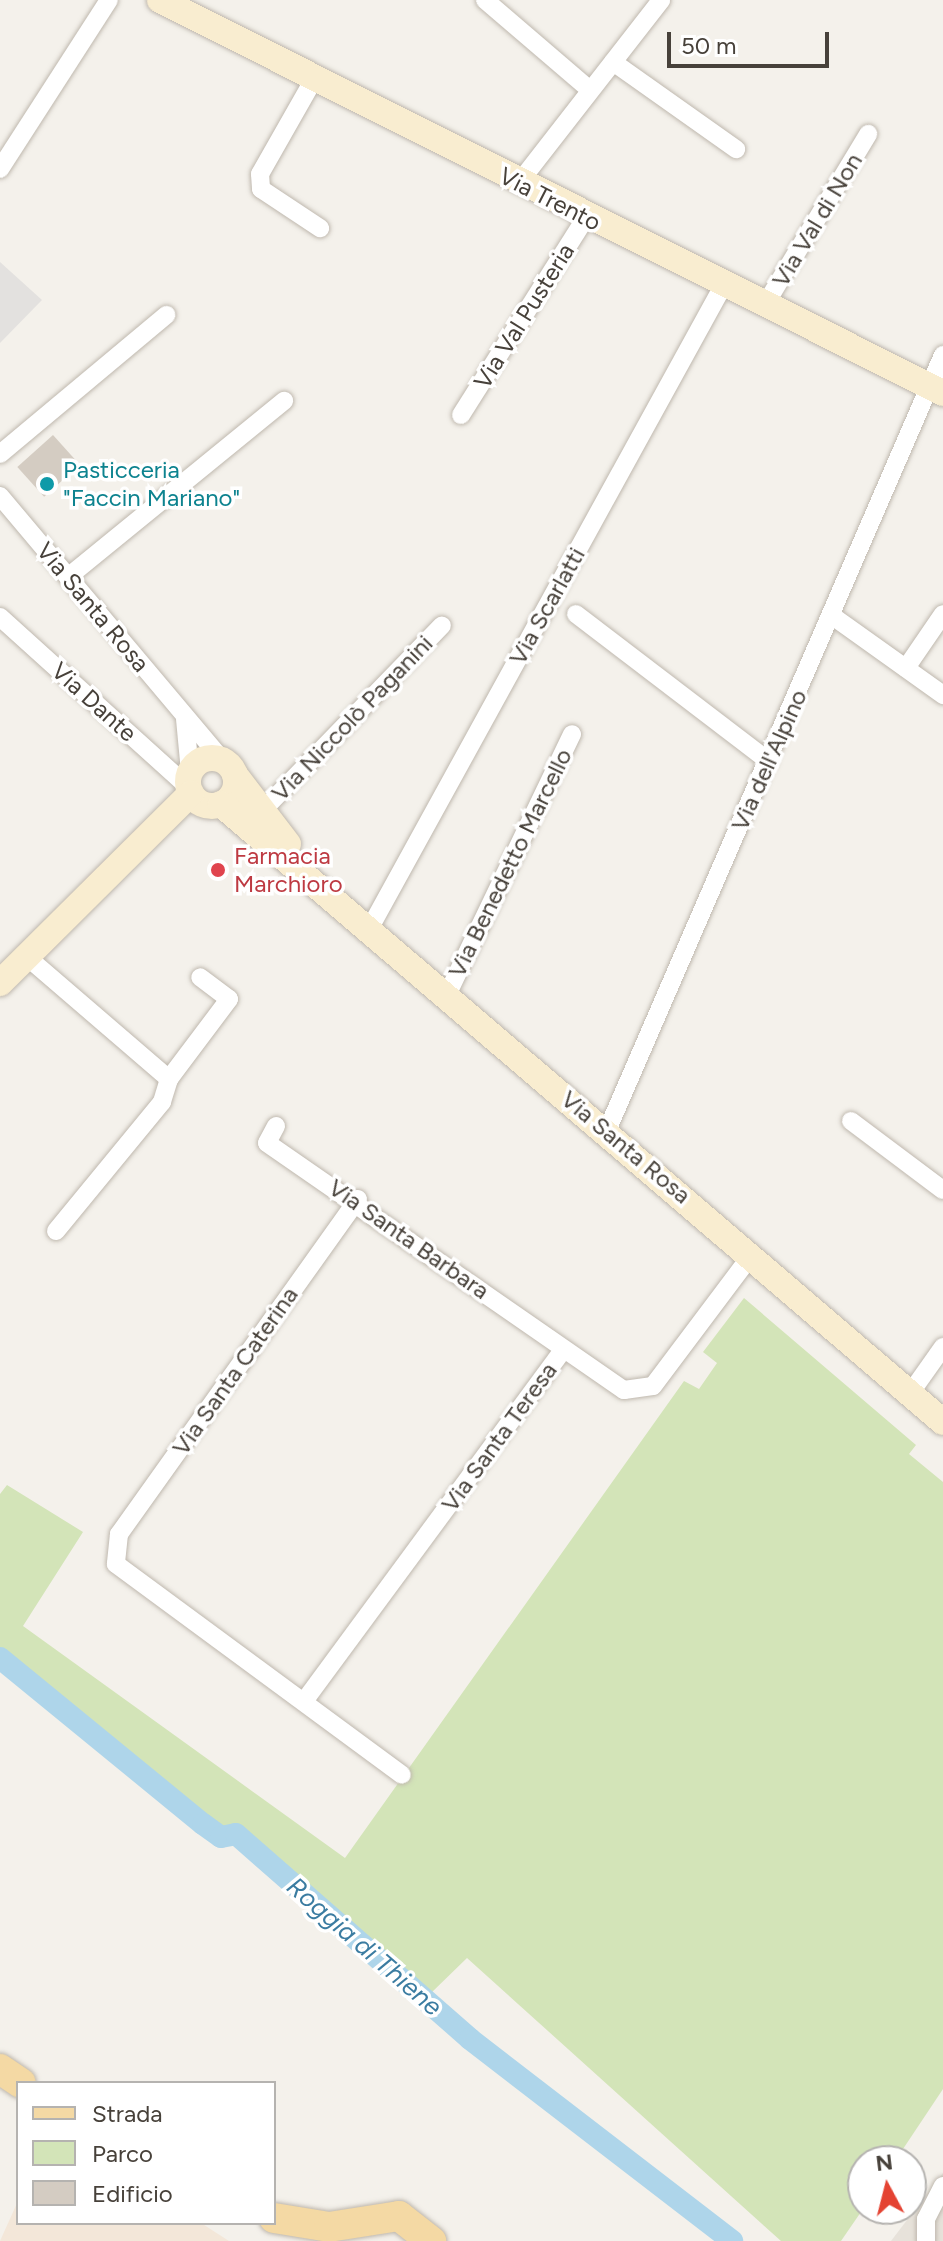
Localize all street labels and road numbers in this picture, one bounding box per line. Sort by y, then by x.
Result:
street label: Via Val di Non [766,148,868,292]
street label: Via Trento [494,161,606,237]
street label: Via Val Pusteria [468,238,580,394]
street label: Via Santa Rosa [30,536,156,678]
street label: Via Scarlatti [503,542,591,670]
street label: Via Niccolò Paganini [265,629,439,807]
street label: Via Dante [45,656,143,748]
street label: Via dell'Alpino [725,685,813,835]
street label: Via Benedetto Marcello [442,744,578,982]
street label: Via Santa Rosa [555,1084,697,1210]
street label: Via Santa Barbara [323,1173,495,1305]
street label: Via Santa Caterina [166,1281,304,1461]
street label: Via Santa Teresa [435,1357,563,1517]

